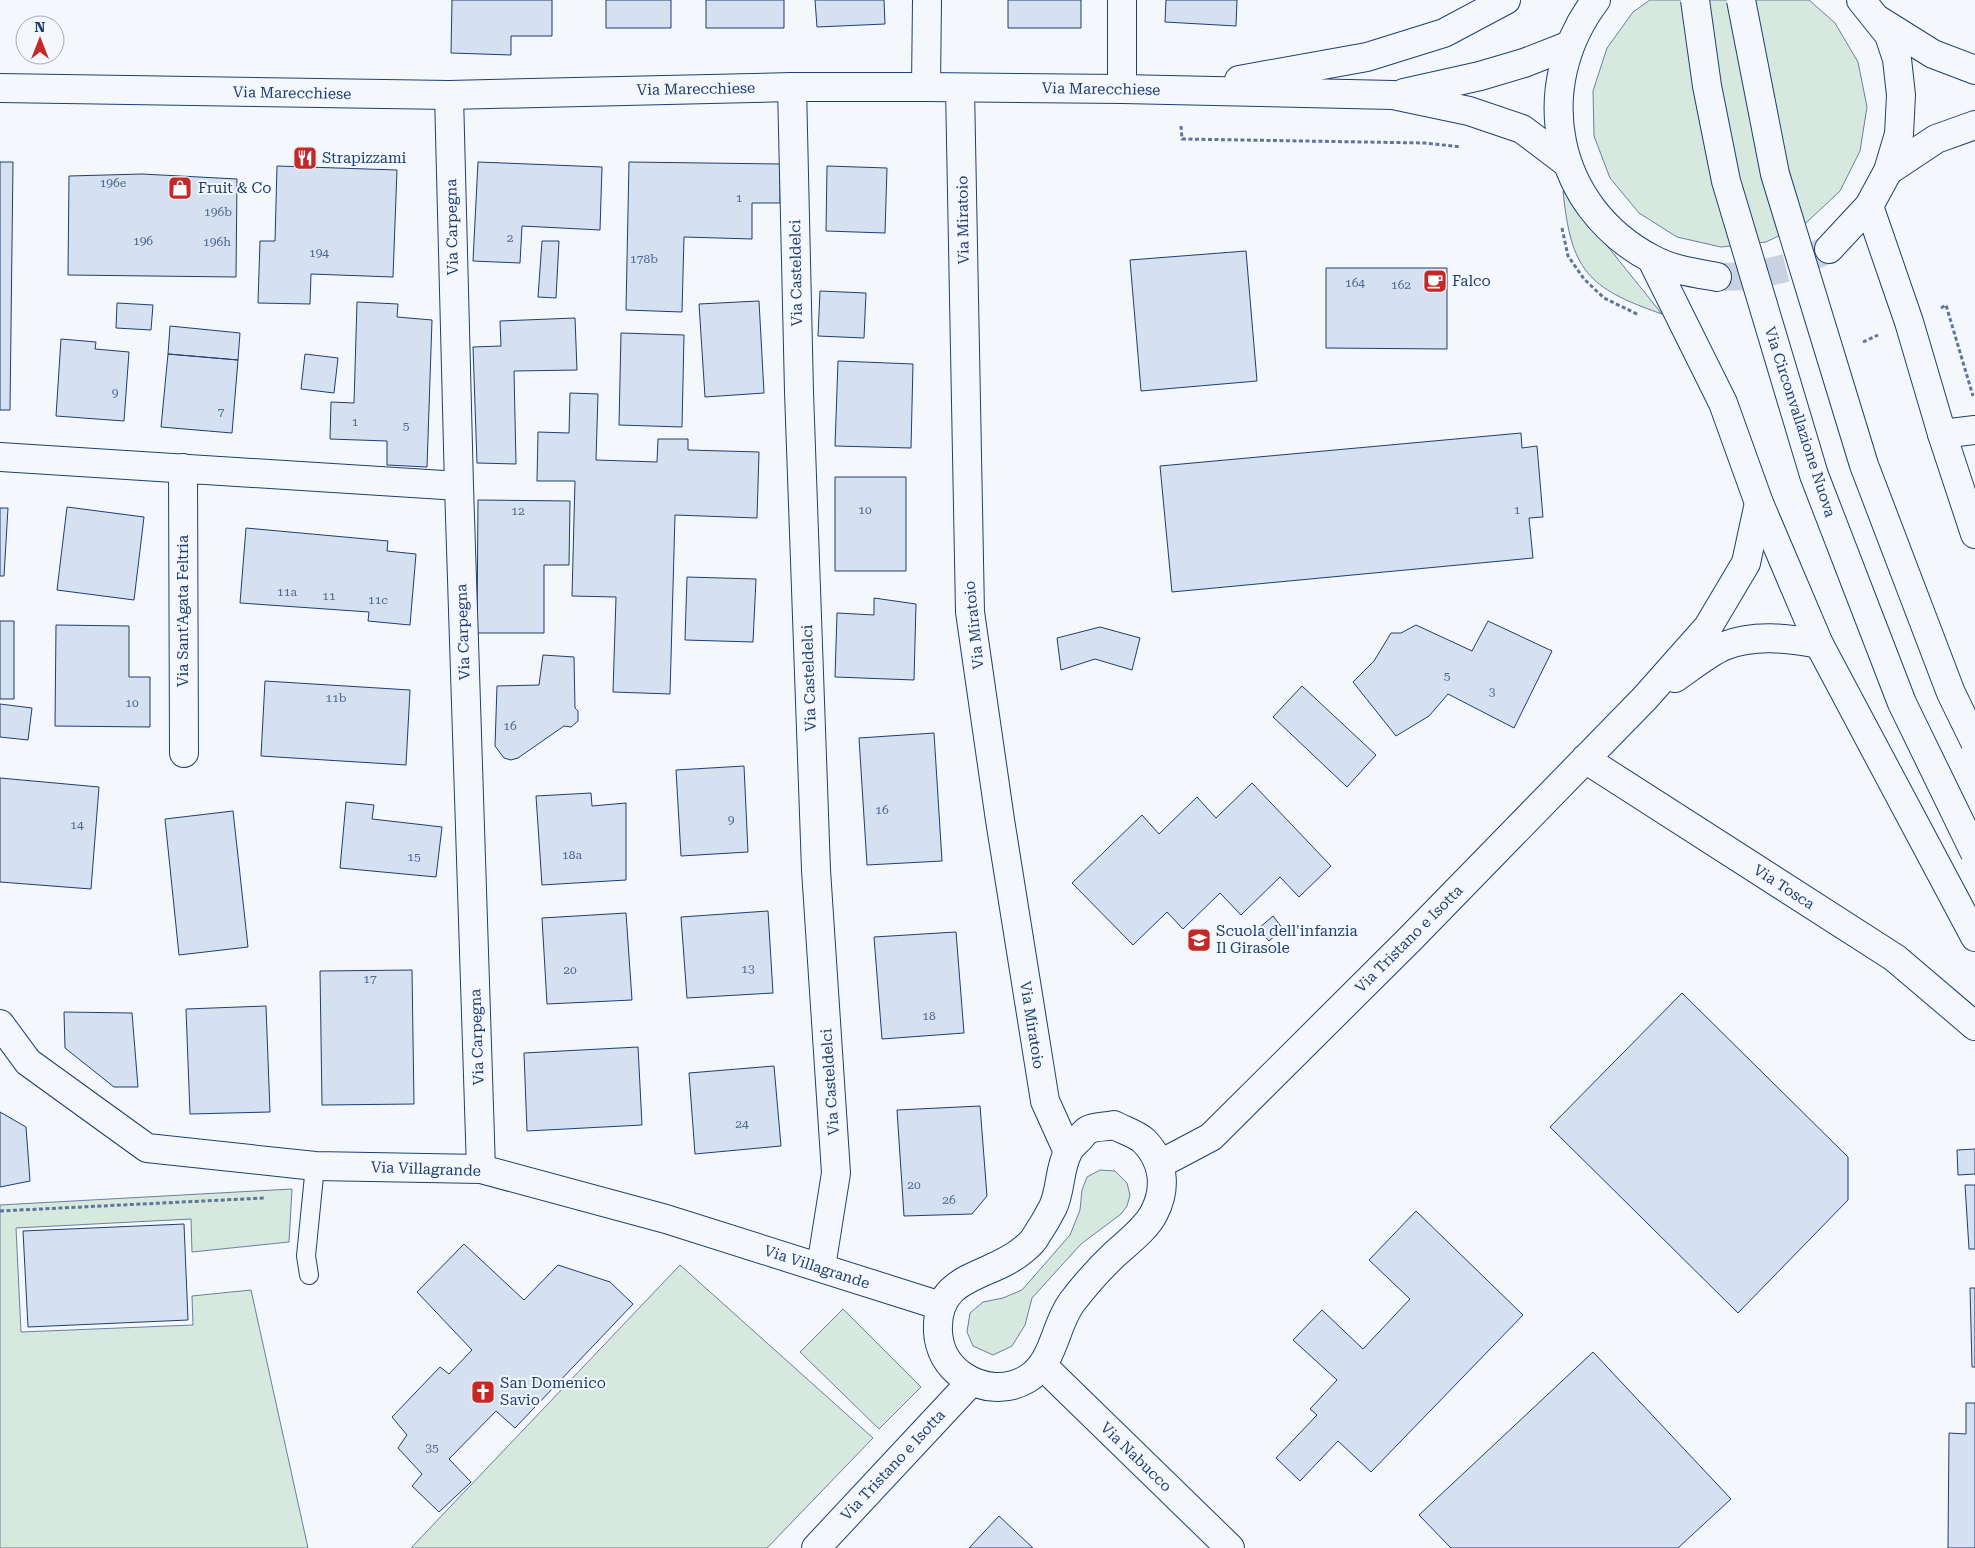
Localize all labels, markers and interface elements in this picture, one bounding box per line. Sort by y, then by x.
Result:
north arrow [15,15,65,65]
text: N [35,19,46,35]
street label: Via Marecchiese [637,79,755,99]
street label: Via Marecchiese [1042,79,1160,99]
street label: Via Marecchiese [233,83,351,103]
restaurant icon: Strapizzami [292,145,318,171]
place label: Strapizzami [322,149,407,167]
shop icon: Fruit & Co [167,175,193,201]
street label: Via Miratoio [953,175,973,265]
house number: 196e [100,176,127,190]
place label: Fruit & Co [198,179,272,197]
street label: Via Carpegna [442,179,462,275]
house number: 1 [736,191,743,205]
house number: 196b [204,205,232,219]
street label: Via Casteldelci [786,219,806,327]
house number: 2 [507,231,514,245]
house number: 196 [133,234,153,248]
house number: 196h [203,235,231,249]
house number: 194 [309,246,329,260]
house number: 178b [630,252,658,266]
cafe icon: Falco [1422,268,1448,294]
place label: Falco [1452,272,1491,290]
house number: 164 [1345,276,1365,290]
house number: 162 [1391,278,1411,292]
street label: Via Circonvallazione Nuova [1761,324,1839,520]
house number: 9 [112,386,119,400]
house number: 7 [218,405,225,419]
house number: 1 [352,415,359,429]
house number: 5 [403,419,410,433]
house number: 10 [858,503,872,517]
house number: 1 [1514,503,1521,517]
house number: 12 [511,504,525,518]
street label: Via Sant'Agata Feltria [174,535,192,687]
street label: Via Miratoio [960,580,988,670]
street label: Via Carpegna [452,583,474,681]
house number: 11a [277,585,297,599]
house number: 11 [322,589,336,603]
house number: 11c [368,593,388,607]
street label: Via Casteldelci [798,624,820,732]
house number: 5 [1444,669,1451,683]
house number: 3 [1489,685,1496,699]
house number: 11b [325,691,347,705]
house number: 10 [125,696,139,710]
house number: 16 [503,719,517,733]
house number: 16 [875,803,889,817]
house number: 9 [728,813,735,827]
house number: 14 [70,818,84,832]
house number: 18a [562,848,582,862]
house number: 15 [407,850,421,864]
street label: Via Tosca [1750,861,1818,913]
street label: Via Tristano e Isotta [1351,881,1467,997]
place label: Scuola dell'infanzia Il Girasole [1216,922,1358,957]
school or university icon: Scuola dell'infanzia Il Girasole [1186,927,1212,953]
house number: 13 [741,962,755,976]
house number: 20 [563,963,577,977]
house number: 17 [363,972,377,986]
street label: Via Miratoio [1016,980,1048,1070]
street label: Via Carpegna [466,988,488,1086]
house number: 18 [922,1009,936,1023]
street label: Via Casteldelci [817,1028,843,1136]
house number: 24 [735,1117,749,1131]
street label: Via Villagrande [371,1158,481,1180]
house number: 20 [907,1178,921,1192]
house number: 26 [942,1193,956,1207]
street label: Via Villagrande [762,1241,872,1293]
place label: San Domenico Savio [500,1374,606,1409]
church icon: San Domenico Savio [470,1379,496,1405]
street label: Via Tristano e Isotta [837,1406,949,1524]
street label: Via Nabucco [1097,1419,1175,1495]
house number: 35 [425,1441,439,1455]

